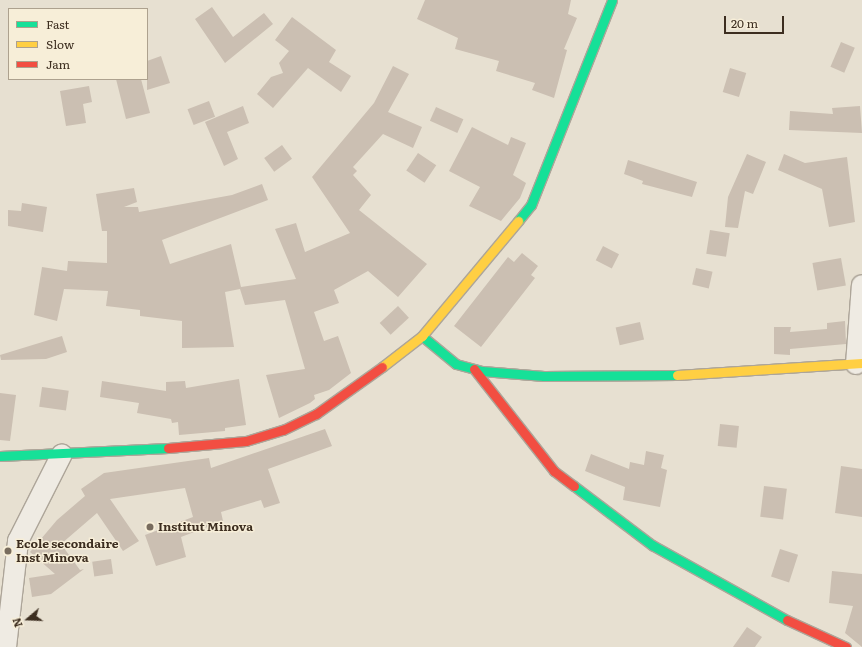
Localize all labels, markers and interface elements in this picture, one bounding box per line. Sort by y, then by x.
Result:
legend [8,8,148,80]
scale bar [726,8,786,34]
text: 20 m [731,14,758,32]
text: Fast [46,15,69,33]
text: Slow [46,35,74,53]
text: Jam [46,55,70,73]
place label: Institut Minova [158,520,253,534]
marker: Institut Minova [145,522,155,532]
place label: Ecole secondaire Inst Minova [16,537,119,565]
marker: Ecole secondaire Inst Minova [3,546,13,556]
north arrow [8,599,48,639]
text: N [8,616,26,630]

